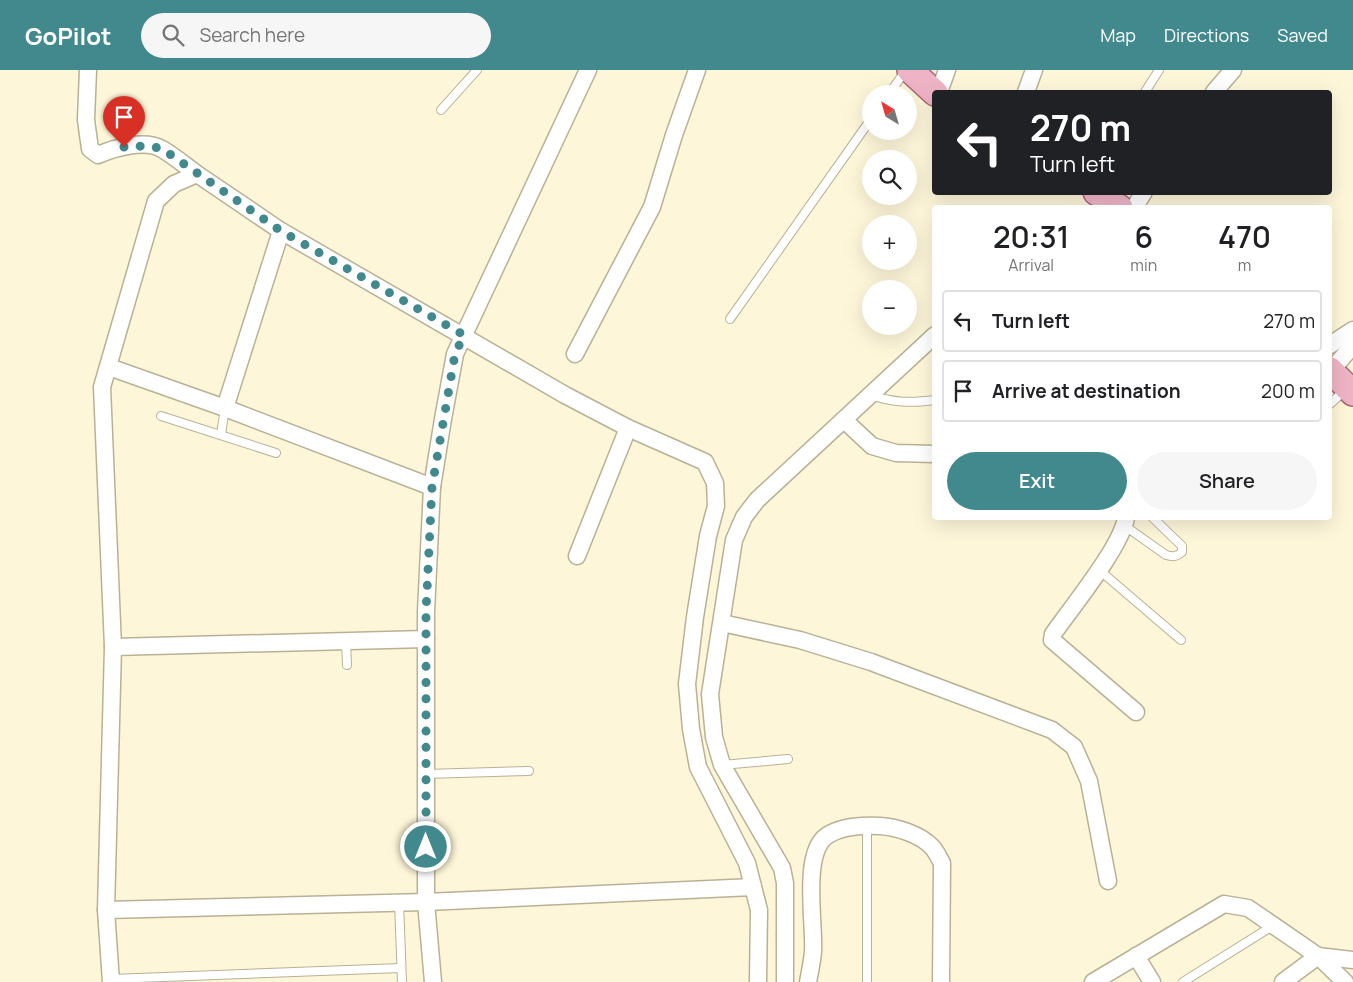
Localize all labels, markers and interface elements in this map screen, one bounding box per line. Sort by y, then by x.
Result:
search box [141,13,491,58]
text: GoPilot [25,19,111,52]
icon: search [159,21,187,49]
text: Search here [199,22,305,48]
text: Map [1100,23,1136,47]
text: Directions [1164,23,1249,47]
text: Saved [1277,23,1328,47]
north arrow [862,85,918,140]
map controls [862,85,917,335]
pin [103,96,145,147]
icon: arrive [110,103,138,131]
text: 270 m [1030,104,1131,152]
icon: left [947,110,1012,175]
text: Turn left [1030,149,1115,179]
button: search [862,150,917,205]
button: + [862,215,917,270]
text: 20:31 [993,216,1069,257]
text: 6 [1134,216,1153,257]
text: 470 [1218,216,1271,257]
text: Arrival [1008,254,1054,276]
text: min [1130,254,1157,276]
text: m [1238,254,1251,276]
button: − [862,280,917,335]
icon: left [949,307,977,335]
text: Turn left [992,308,1070,334]
text: 270 m [1263,308,1315,334]
icon: arrive [949,377,977,405]
text: Arrive at destination [992,378,1181,404]
text: 200 m [1261,378,1315,404]
button: Exit [947,452,1127,510]
button: Share [1137,452,1317,510]
position arrow [399,820,451,872]

